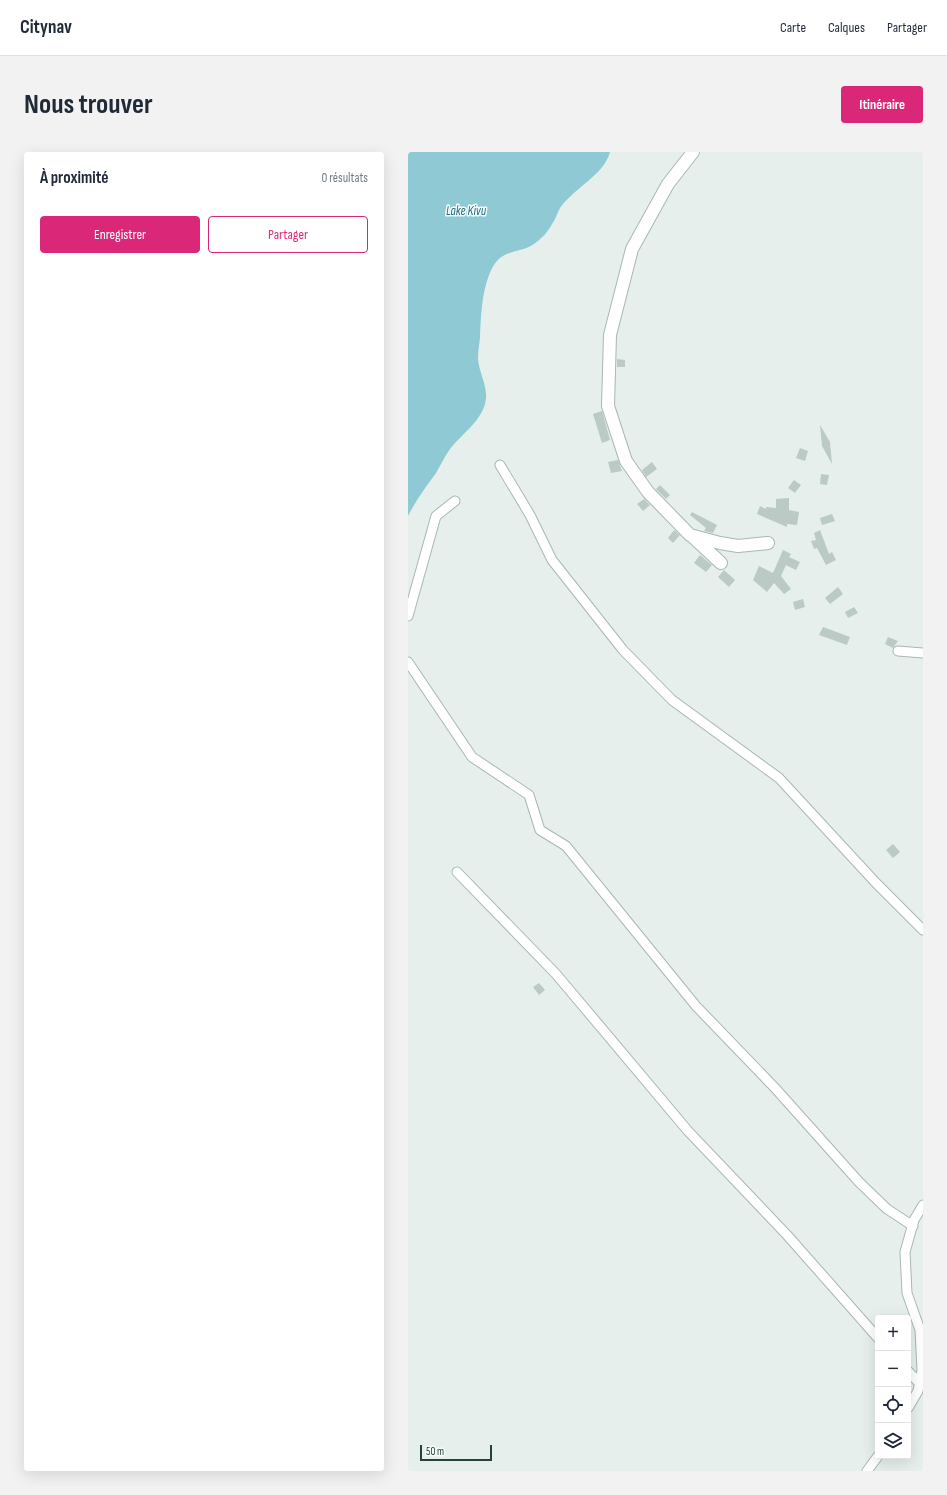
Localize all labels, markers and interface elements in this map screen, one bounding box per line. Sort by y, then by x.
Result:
text: Citynav [20,16,72,39]
text: Carte [780,19,806,36]
text: Calques [828,19,865,36]
text: Partager [887,19,927,36]
button: Itinéraire [841,86,923,123]
text: Nous trouver [24,88,153,121]
text: À proximité [40,168,108,188]
text: 0 résultats [321,170,368,186]
water label: Lake Kivu [446,203,487,219]
button: Enregistrer [40,216,200,253]
button: Partager [208,216,368,253]
map controls [875,1315,911,1459]
button: + [875,1315,911,1351]
button: − [875,1351,911,1387]
button: locate [875,1387,911,1423]
button: layers [875,1423,911,1459]
scale bar [420,1443,492,1462]
text: 50 m [426,1445,444,1458]

